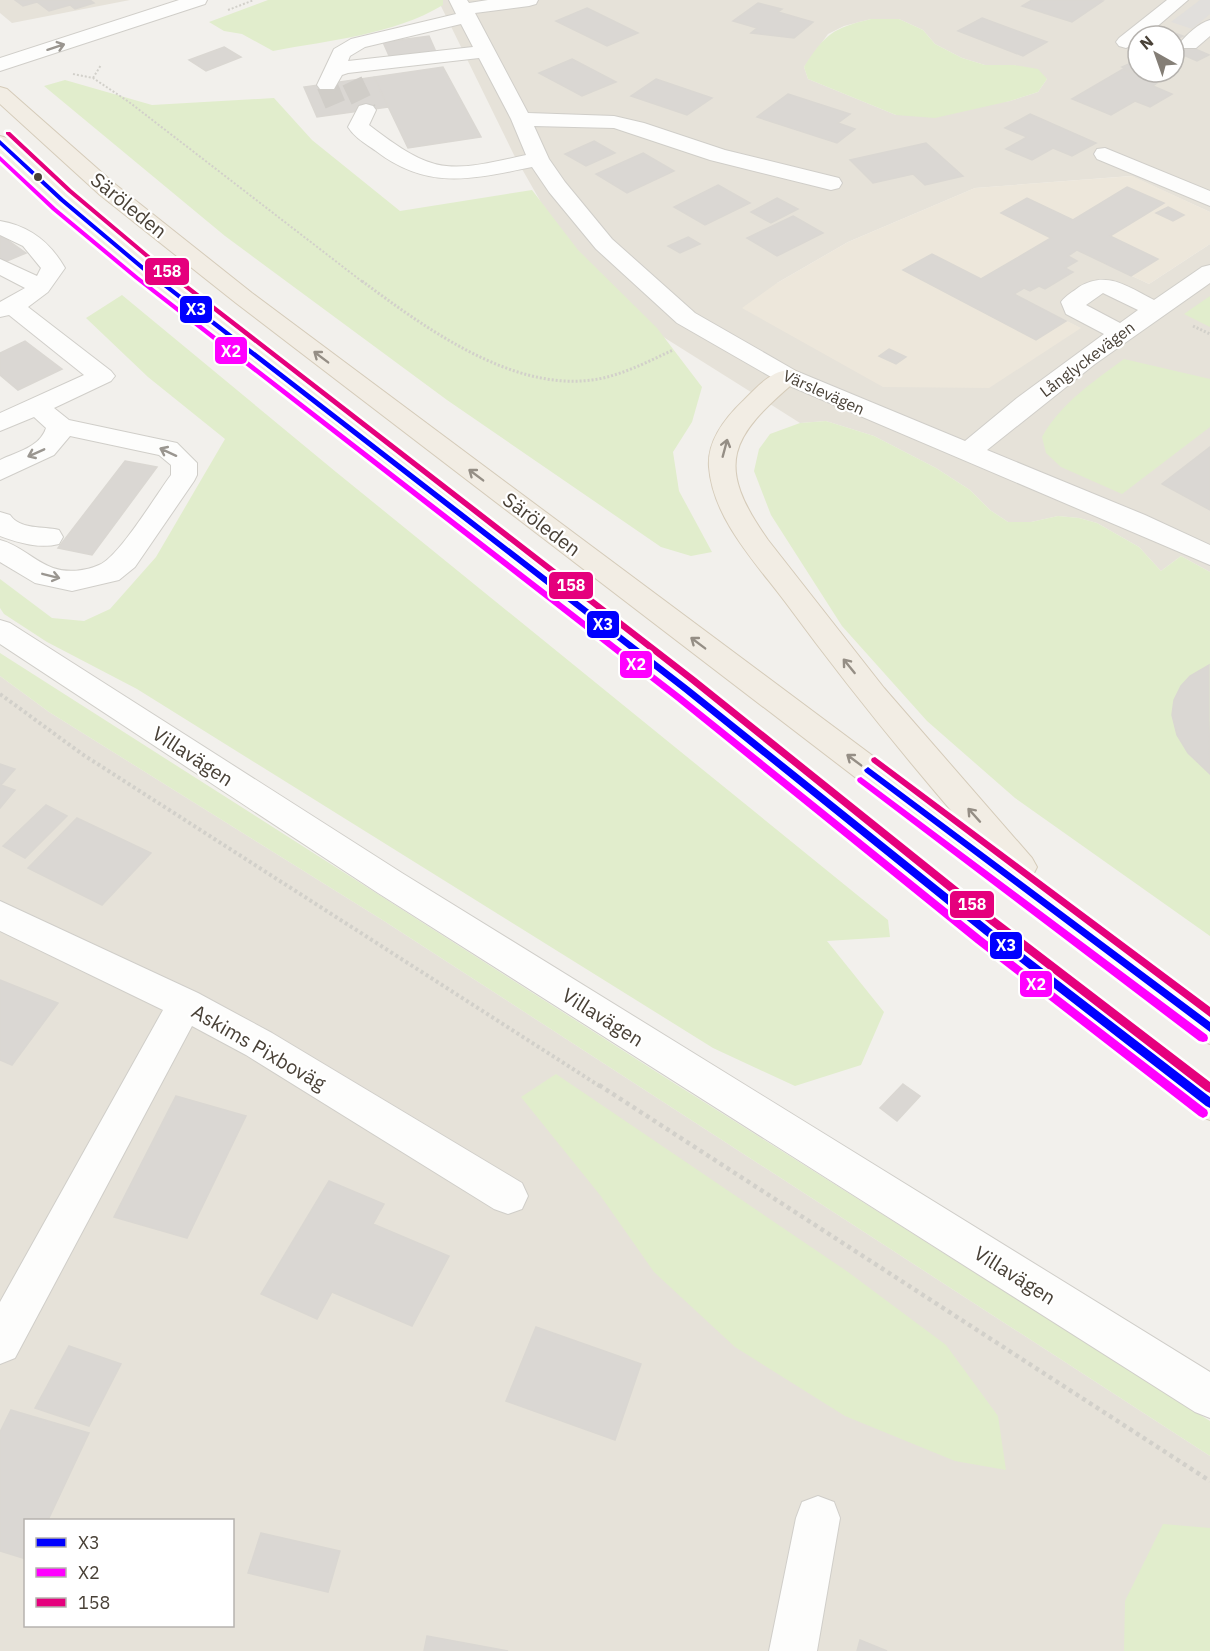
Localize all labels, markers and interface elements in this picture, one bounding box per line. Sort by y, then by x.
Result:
north arrow [1126,24,1186,84]
text: N [1135,31,1157,54]
one-way arrow [46,41,65,52]
street label: Säröleden [85,166,173,244]
unlabelled marker [32,171,44,183]
line badge: 158 [144,257,190,286]
text: 158 [153,261,181,281]
line badge: X3 [179,295,213,324]
text: X3 [186,299,206,319]
street label: Långlyckevägen [1036,317,1138,401]
line badge: X2 [214,336,248,365]
text: X2 [221,341,241,361]
one-way arrow [313,350,329,363]
street label: Värslevägen [780,365,868,419]
one-way arrow [720,439,731,458]
one-way arrow [160,446,178,457]
one-way arrow [27,448,45,459]
one-way arrow [468,468,484,481]
street label: Säröleden [497,486,587,562]
one-way arrow [41,571,60,583]
line badge: 158 [548,571,594,600]
text: 158 [557,575,585,595]
line badge: X3 [586,610,620,639]
text: X3 [593,614,613,634]
one-way arrow [691,637,707,649]
line badge: X2 [619,650,653,679]
text: X2 [626,654,646,674]
one-way arrow [843,658,856,674]
street label: Villavägen [147,720,239,792]
one-way arrow [847,754,863,766]
one-way arrow [967,808,981,823]
line badge: 158 [949,890,995,919]
text: 158 [958,894,986,914]
line badge: X3 [989,931,1023,960]
text: X3 [996,935,1016,955]
line badge: X2 [1019,970,1053,998]
text: X2 [1026,974,1046,994]
street label: Villavägen [557,981,649,1053]
street label: Askims Pixboväg [187,998,331,1097]
street label: Villavägen [969,1239,1061,1311]
legend [24,1519,234,1627]
text: X3 [78,1531,100,1554]
text: X2 [78,1561,100,1584]
text: 158 [78,1591,110,1614]

